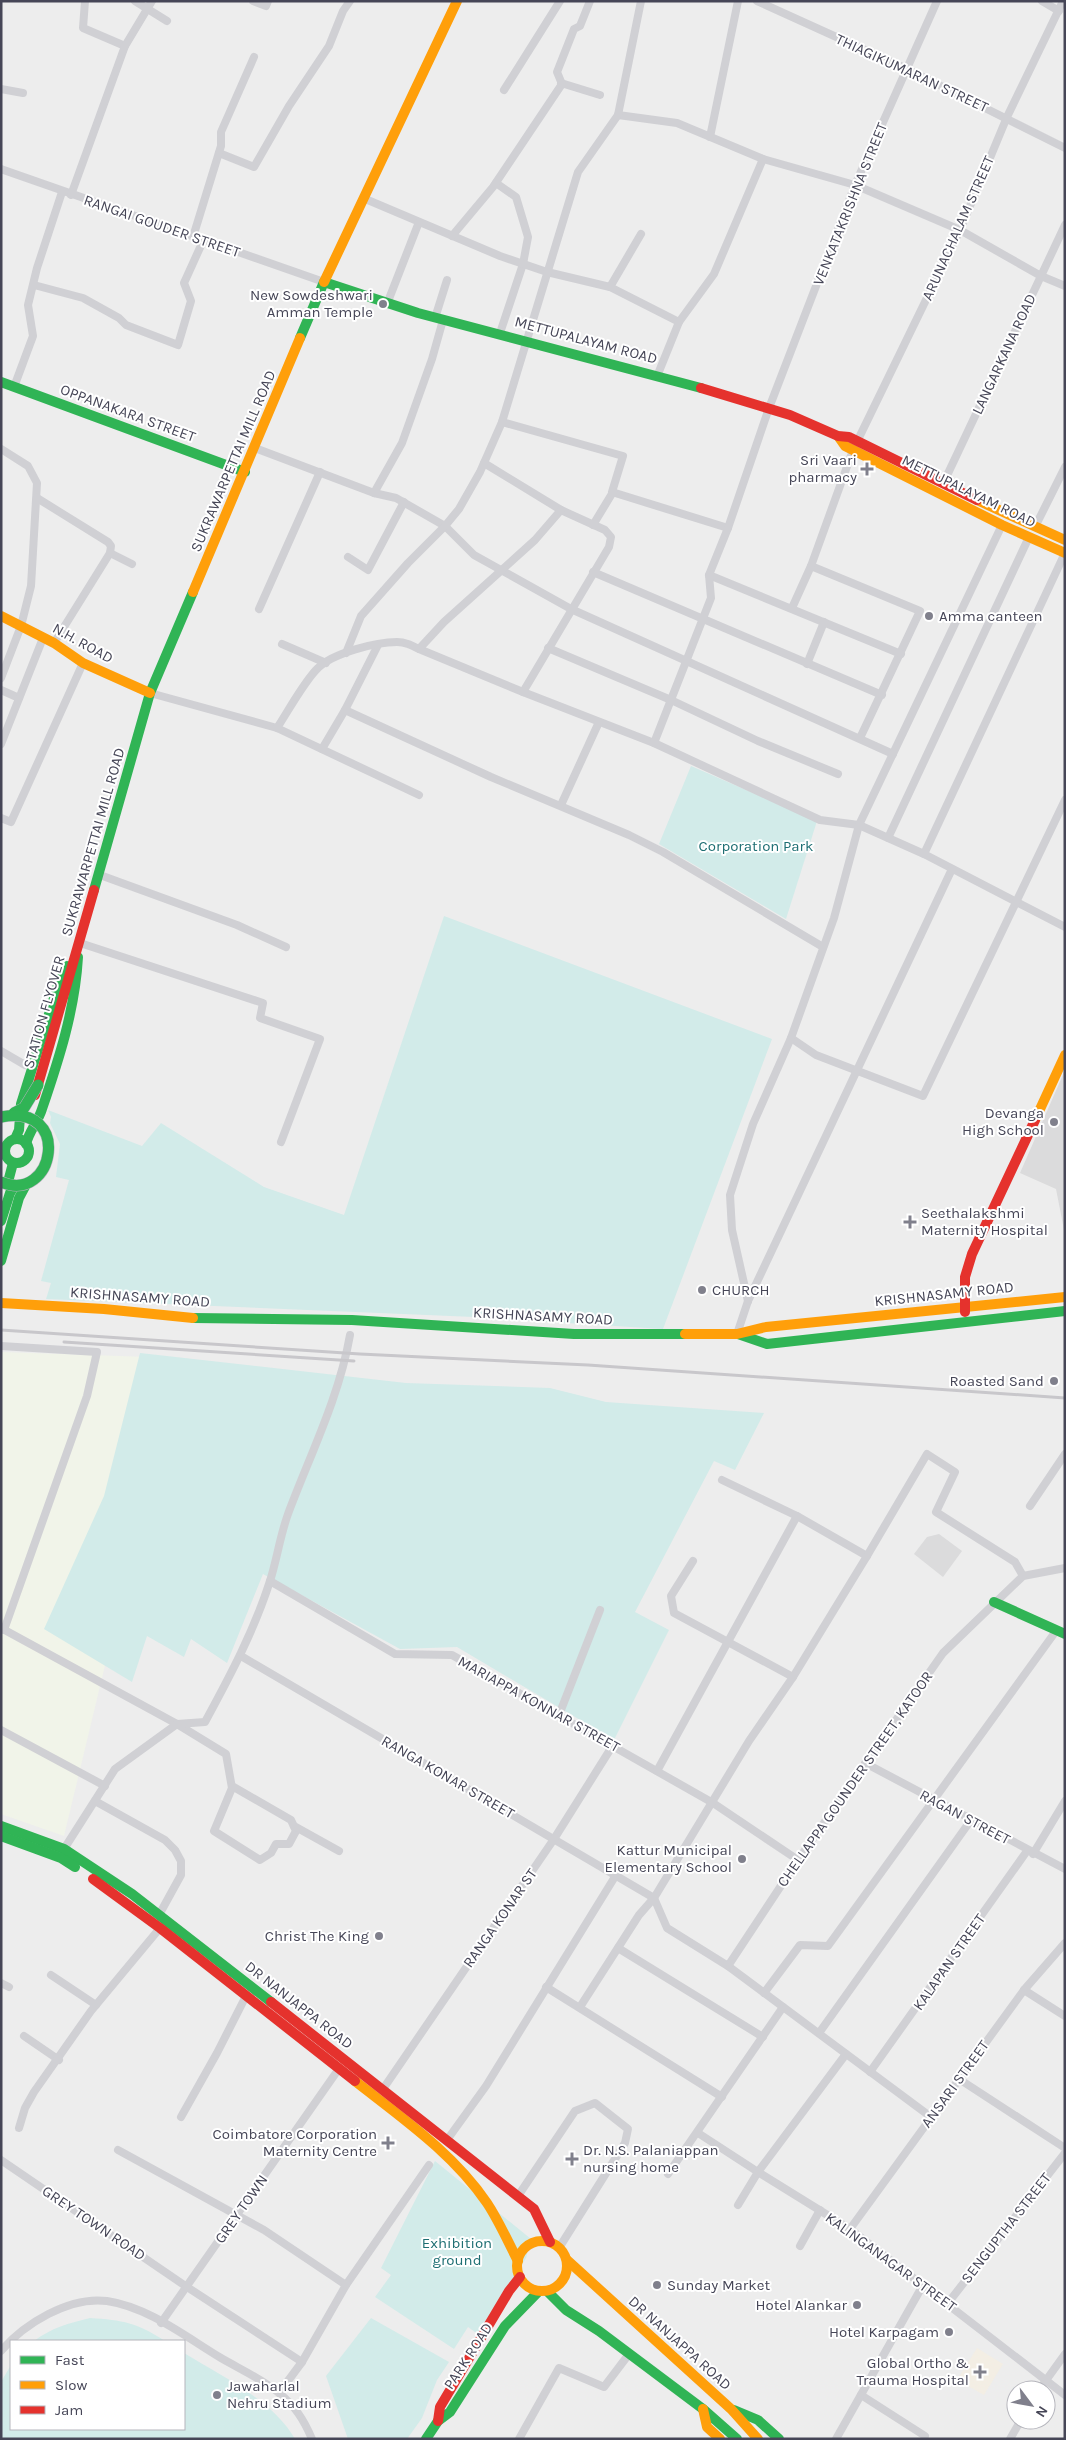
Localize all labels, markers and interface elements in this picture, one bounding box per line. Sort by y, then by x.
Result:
street label: THIAGIKUMARAN STREET [833,30,992,116]
street label: VENKATAKRISHNA STREET [809,120,891,288]
street label: ARUNACHALAM STREET [918,152,998,303]
street label: RANGAI GOUDER STREET [81,191,243,261]
place label: New Sowdeshwari Amman Temple [250,286,373,321]
street label: LANGARKANA ROAD [968,291,1040,417]
marker: New Sowdeshwari Amman Temple [377,298,389,310]
street label: METTUPALAYAM ROAD [513,312,659,368]
street label: SUKRAWARPETTAI MILL ROAD [187,368,279,554]
street label: OPPANAKARA STREET [58,380,198,446]
place label: Sri Vaari pharmacy [788,451,857,486]
street label: METTUPALAYAM ROAD [899,451,1039,531]
marker: Sri Vaari pharmacy [861,463,873,475]
place label: Amma canteen [939,607,1043,625]
marker: Amma canteen [923,610,935,622]
street label: N.H. ROAD [50,619,116,667]
street label: SUKRAWARPETTAI MILL ROAD [57,746,129,938]
park label: Corporation Park [699,837,813,855]
street label: STATION FLYOVER [19,953,69,1071]
place label: Devanga High School [962,1104,1044,1139]
marker: Devanga High School [1048,1116,1060,1128]
place label: Seethalakshmi Maternity Hospital [921,1204,1048,1239]
marker: Seethalakshmi Maternity Hospital [903,1215,917,1229]
street label: KRISHNASAMY ROAD [873,1278,1015,1310]
place label: CHURCH [712,1281,769,1299]
street label: KRISHNASAMY ROAD [70,1283,210,1311]
marker: CHURCH [696,1284,708,1296]
street label: KRISHNASAMY ROAD [473,1303,613,1329]
place label: Roasted Sand [949,1372,1044,1390]
marker: Roasted Sand [1048,1375,1060,1387]
street label: MARIAPPA KONNAR STREET [455,1652,624,1756]
street label: CHELLAPPA GOUNDER STREET, KATOOR [773,1668,937,1890]
street label: RANGA KONAR STREET [378,1732,518,1823]
street label: RAGAN STREET [917,1786,1014,1849]
place label: Kattur Municipal Elementary School [605,1841,732,1876]
marker: Kattur Municipal Elementary School [736,1853,748,1865]
street label: RANGA KONAR ST [459,1865,541,1971]
street label: KALAPAN STREET [909,1910,989,2014]
place label: Christ The King [265,1927,370,1945]
marker: Christ The King [373,1930,385,1942]
street label: DR NANJAPPA ROAD [241,1957,357,2053]
street label: ANSARI STREET [917,2036,993,2131]
place label: Coimbatore Corporation Maternity Centre [213,2125,377,2160]
marker: Coimbatore Corporation Maternity Centre [381,2136,395,2150]
place label: Dr. N.S. Palaniappan nursing home [583,2141,718,2176]
marker: Dr. N.S. Palaniappan nursing home [565,2152,579,2166]
street label: SENGUPTHA STREET [957,2169,1055,2287]
street label: GREY TOWN [211,2171,271,2247]
street label: GREY TOWN ROAD [39,2182,149,2264]
street label: KALINGANAGAR STREET [822,2208,960,2316]
park label: Exhibition ground [422,2234,492,2269]
place label: Sunday Market [667,2276,770,2294]
marker: Sunday Market [651,2279,663,2291]
street label: DR NANJAPPA ROAD [625,2292,735,2394]
place label: Hotel Alankar [755,2296,848,2314]
marker: Hotel Alankar [851,2299,863,2311]
street label: PARK ROAD [440,2319,496,2393]
place label: Hotel Karpagam [829,2323,939,2341]
marker: Hotel Karpagam [943,2326,955,2338]
legend [10,2340,185,2430]
text: Fast [55,2351,85,2369]
place label: Global Ortho & Trauma Hospital [857,2354,969,2389]
marker: Global Ortho & Trauma Hospital [973,2365,987,2379]
text: Slow [55,2376,87,2394]
place label: Jawaharlal Nehru Stadium [227,2377,332,2412]
north arrow [1006,2380,1056,2430]
marker: Jawaharlal Nehru Stadium [211,2389,223,2401]
text: Jam [55,2401,83,2419]
text: N [1032,2403,1051,2420]

